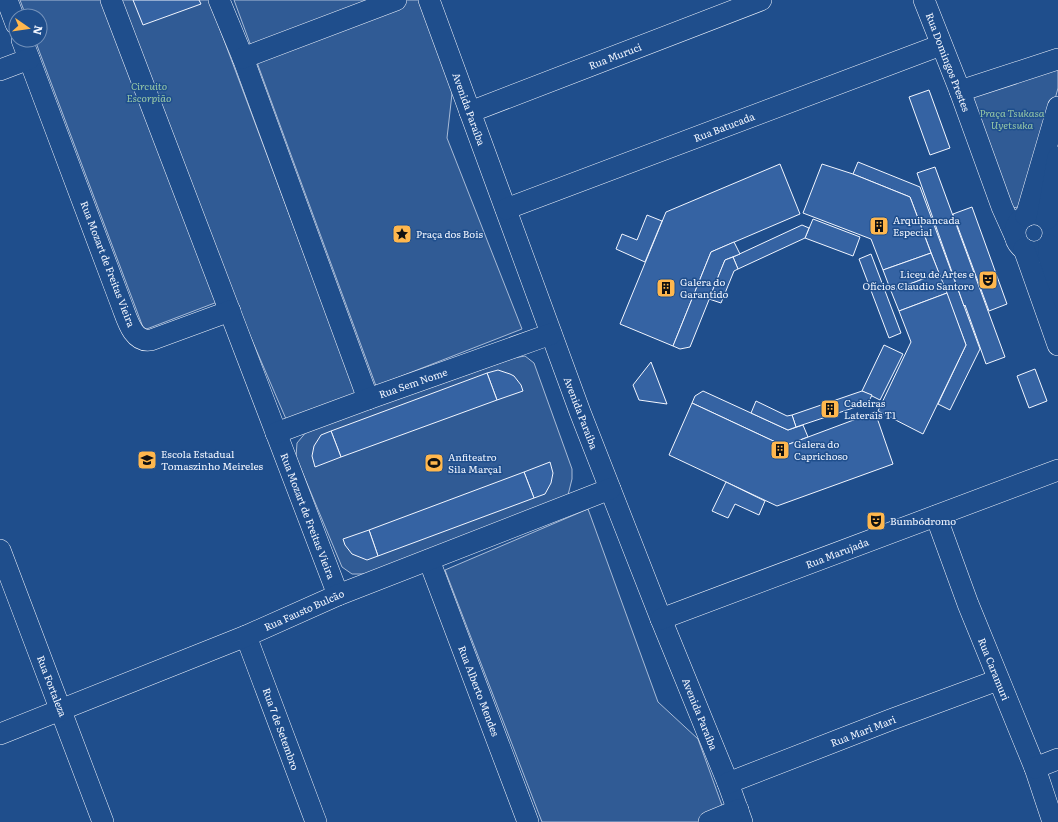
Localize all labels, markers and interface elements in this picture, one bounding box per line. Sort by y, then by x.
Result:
north arrow [8,8,48,48]
street label: Rua Domingos Prestes [923,10,974,114]
text: N [30,24,48,37]
street label: Rua Muruci [586,38,644,73]
street label: Avenida Paraíba [449,70,490,148]
park label: Circuito Escorpião [127,78,171,105]
park label: Praça Tsukasa Uyetsuka [980,105,1045,132]
street label: Rua Batucada [691,108,757,145]
street label: Rua Mozart de Freitas Vieira [77,199,140,330]
place label: Arquibancada Especial [893,212,961,239]
building icon: Arquibancada Especial [868,215,890,237]
place icon: Praça dos Bois [391,223,413,245]
place label: Praça dos Bois [416,226,483,241]
place label: Liceu de Artes e Ofícios Claudio Santoro [862,266,974,293]
theatre icon: Liceu de Artes e Ofícios Claudio Santoro [977,269,999,291]
place label: Galera do Garantido [680,274,729,301]
building icon: Galera do Garantido [655,277,677,299]
street label: Rua Sem Nome [376,364,449,401]
street label: Avenida Paraíba [561,374,602,452]
place label: Cadeiras Laterais T1 [844,395,896,422]
building icon: Cadeiras Laterais T1 [819,398,841,420]
place label: Galera do Caprichoso [794,436,848,463]
building icon: Galera do Caprichoso [769,439,791,461]
place label: Escola Estadual Tomaszinho Meireles [161,446,263,473]
school or university icon: Escola Estadual Tomaszinho Meireles [136,449,158,471]
place label: Anfiteatro Sila Marçal [448,449,502,476]
street label: Rua Mozart de Freitas Vieira [277,451,340,582]
sports icon: Anfiteatro Sila Marçal [423,452,445,474]
theatre icon: Bumbódromo [865,510,887,532]
place label: Bumbódromo [890,513,956,528]
street label: Rua Marujada [803,533,871,571]
street label: Rua Fausto Bulcão [261,585,346,634]
street label: Rua Caramuri [975,635,1014,703]
street label: Rua Alberto Mendes [455,643,504,739]
street label: Rua Fortaleza [34,653,71,719]
street label: Avenida Paraíba [679,675,722,753]
street label: Rua 7 de Setembro [260,685,303,772]
street label: Rua Mari Mari [828,711,898,750]

